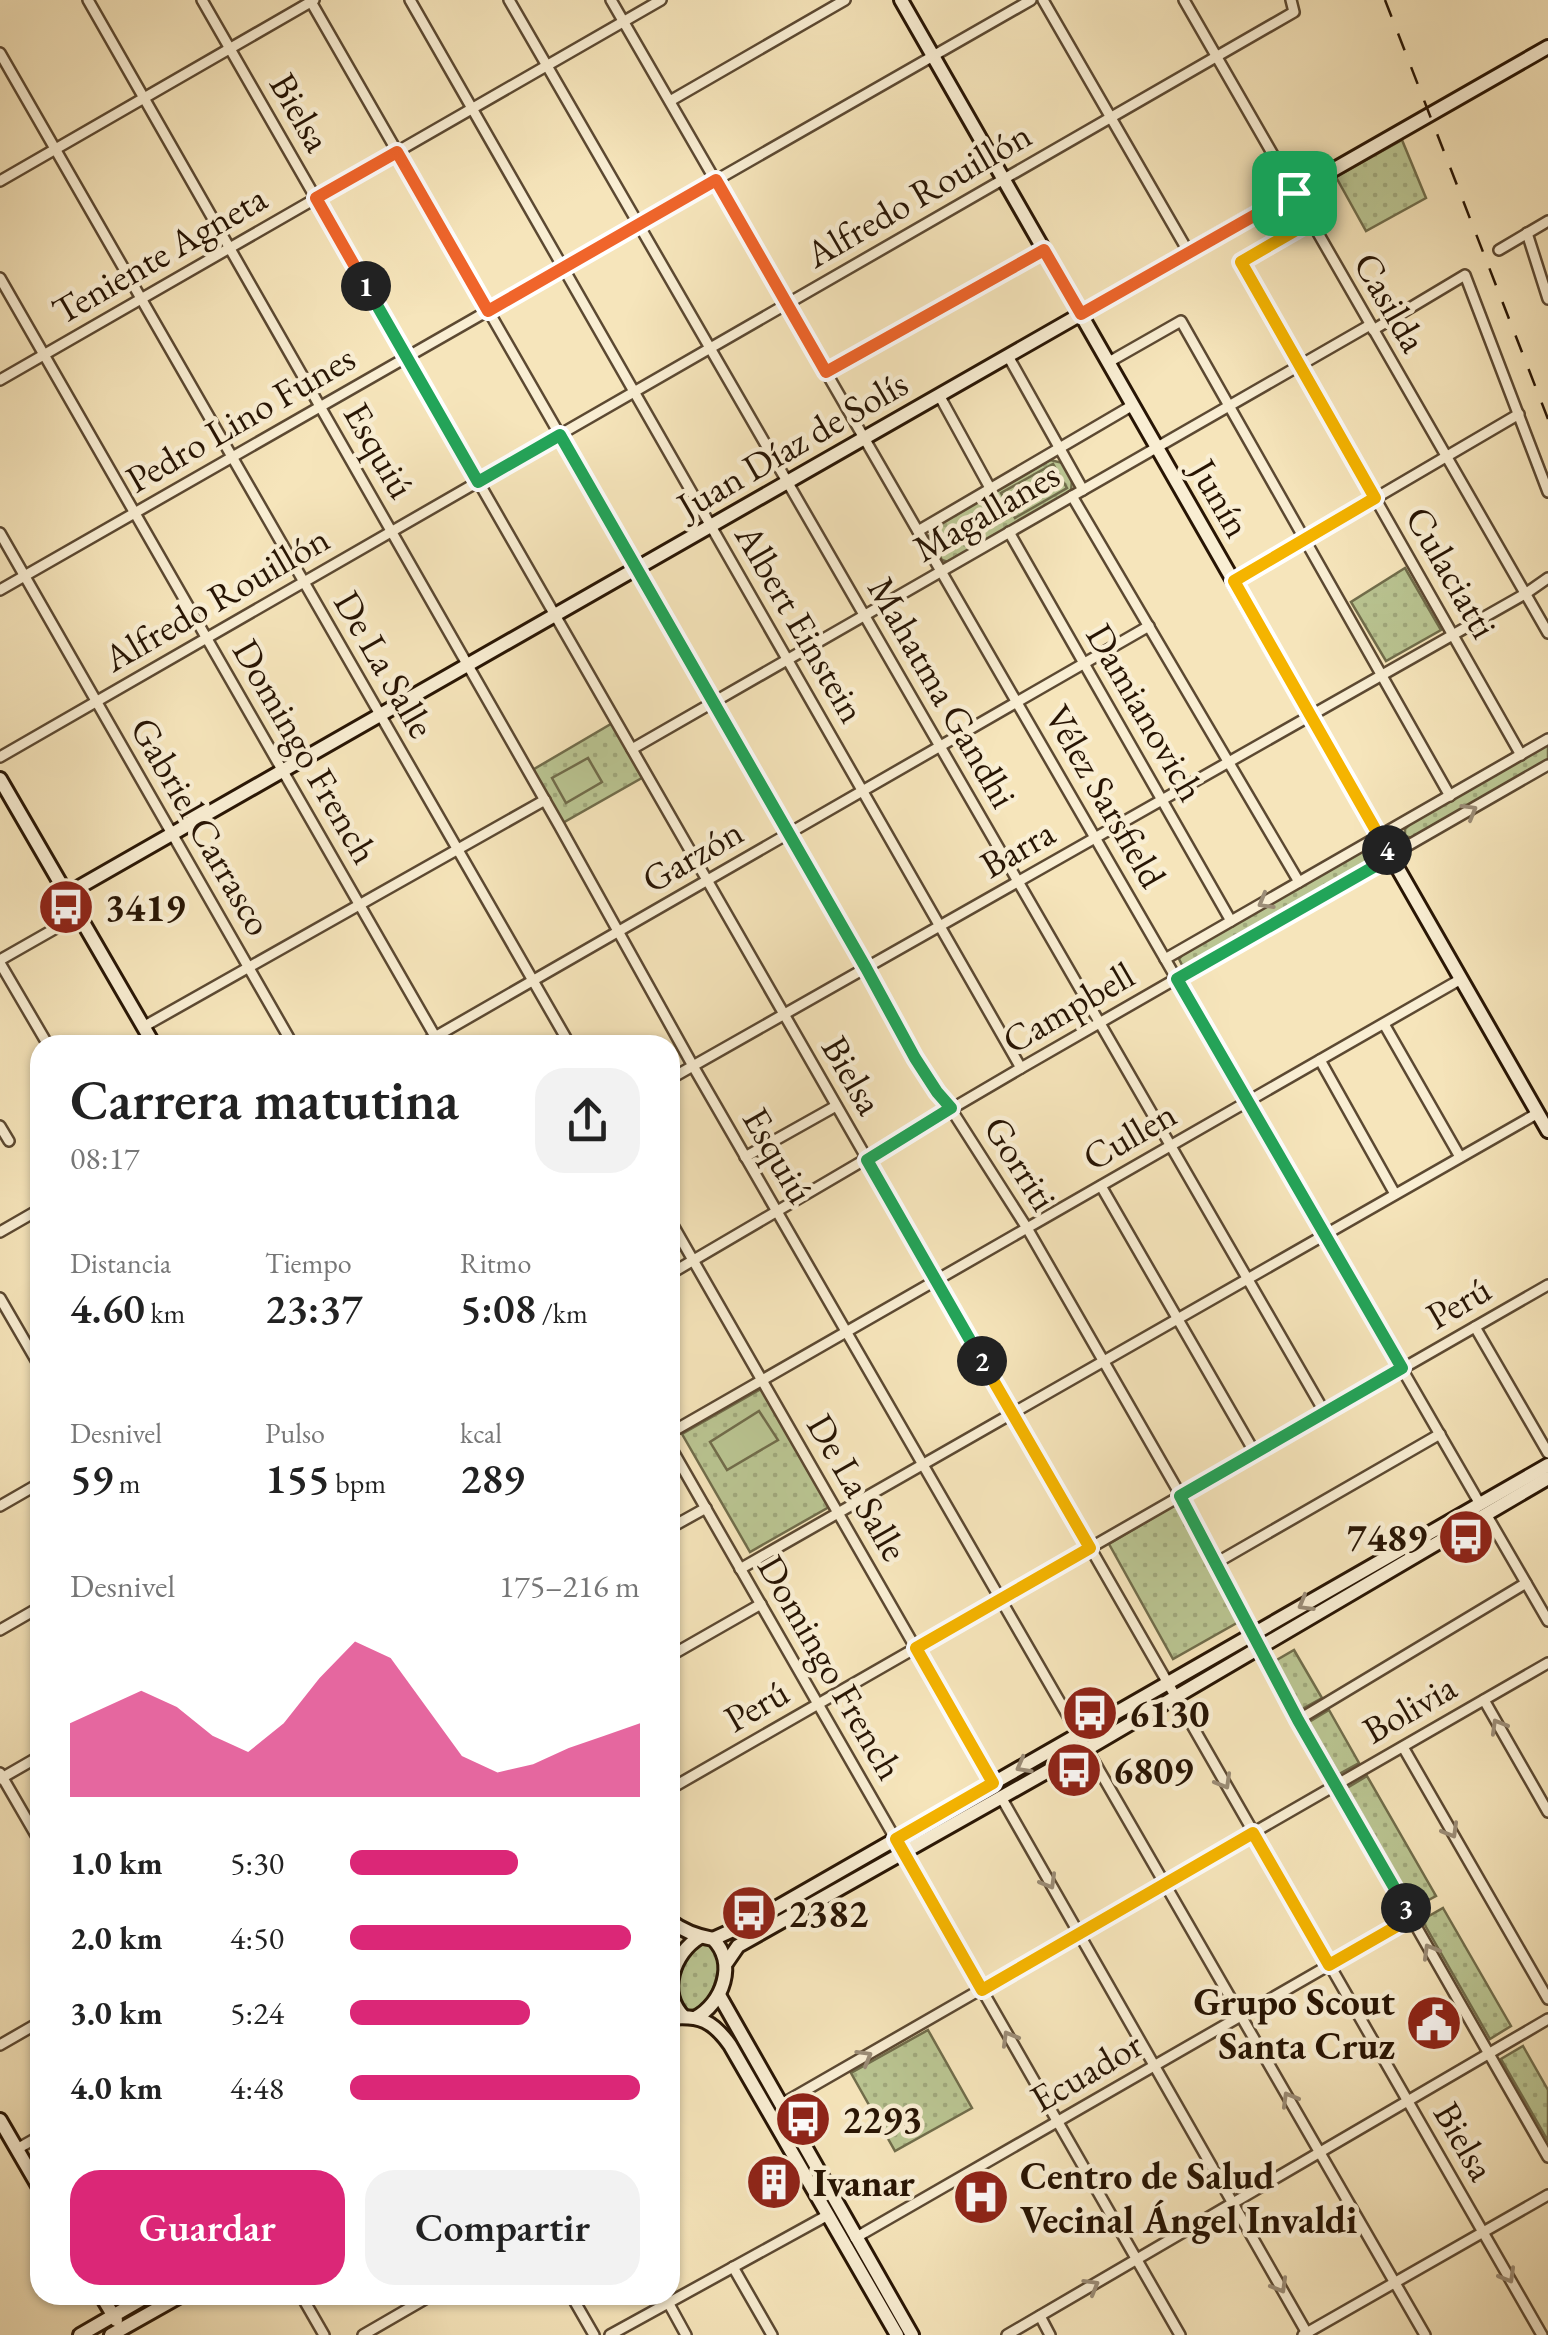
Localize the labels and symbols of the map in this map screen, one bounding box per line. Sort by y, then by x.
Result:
street label: Bielsa [259,64,343,161]
street label: Alfredo Rouillón [795,110,1040,279]
pin [1252,151,1337,236]
street label: Teniente Agneta [43,172,276,335]
street label: Casilda [1343,243,1439,361]
pin: 1 [341,261,391,311]
street label: Pedro Lino Funes [117,333,363,503]
street label: Juan Díaz de Solís [665,358,916,531]
street label: Esquiú [333,393,427,507]
street label: Junín [1178,447,1263,546]
street label: Magallanes [904,450,1068,572]
street label: Culaciatti [1395,497,1509,647]
street label: Alfredo Rouillón [93,514,338,683]
street label: Albert Einstein [724,514,878,731]
street label: Mahatma Gandhi [857,568,1029,816]
street label: De La Salle [323,582,447,746]
street label: Damianovich [1075,614,1217,810]
street label: Domingo French [222,630,390,872]
street label: Vélez Sarsfield [1034,696,1178,897]
street label: Gabriel Carrasco [120,708,284,944]
one-way arrow [1459,804,1477,823]
street label: Garzón [633,807,751,903]
street label: Barra [971,807,1064,889]
pin: 4 [1362,825,1412,875]
bus stop icon: 3419 [36,877,96,937]
place label: 3419 [105,883,185,932]
one-way arrow [1257,890,1275,909]
street label: Campbell [993,950,1143,1064]
street label: Bielsa [811,1027,895,1124]
street label: Cullen [1073,1089,1185,1181]
street label: Esquiú [732,1098,826,1212]
street label: Gorriti [973,1107,1069,1219]
street label: Perú [1417,1264,1499,1340]
pin: 2 [957,1336,1007,1386]
street label: De La Salle [796,1405,920,1569]
bus stop icon: 7489 [1436,1507,1496,1567]
place label: 7489 [1347,1513,1427,1562]
street label: Domingo French [747,1546,915,1788]
one-way arrow [1298,1592,1316,1612]
street label: Bolivia [1353,1661,1465,1754]
street label: Perú [715,1667,797,1743]
bus stop icon: 6130 [1060,1683,1120,1743]
place label: 6130 [1129,1689,1209,1738]
one-way arrow [1491,1719,1511,1737]
bus stop icon: 6809 [1044,1740,1104,1800]
place label: 6809 [1113,1746,1193,1795]
one-way arrow [1016,1754,1034,1774]
one-way arrow [1212,1771,1231,1789]
one-way arrow [1439,1820,1458,1838]
one-way arrow [1037,1871,1057,1889]
bus stop icon: 2382 [719,1883,779,1943]
pin: 3 [1381,1883,1431,1933]
place label: 2382 [788,1889,868,1938]
one-way arrow [1423,1944,1442,1962]
place label: Grupo Scout Santa Cruz [1193,1977,1395,2070]
public building icon: Grupo Scout Santa Cruz [1404,1993,1464,2053]
street label: Ecuador [1021,2019,1151,2123]
one-way arrow [1002,2031,1022,2049]
one-way arrow [854,2049,872,2069]
bus stop icon: 2293 [773,2089,833,2149]
one-way arrow [1282,2092,1301,2110]
street label: Bielsa [1423,2093,1507,2190]
place label: 2293 [842,2095,922,2144]
place label: Centro de Salud Vecinal Ángel Invaldi [1020,2151,1357,2244]
building icon: Ivanar [744,2152,804,2212]
place label: Ivanar [813,2158,915,2207]
hospital icon: Centro de Salud Vecinal Ángel Invaldi [951,2167,1011,2227]
one-way arrow [1496,2265,1516,2283]
one-way arrow [1268,2275,1287,2293]
one-way arrow [1081,2279,1099,2298]

